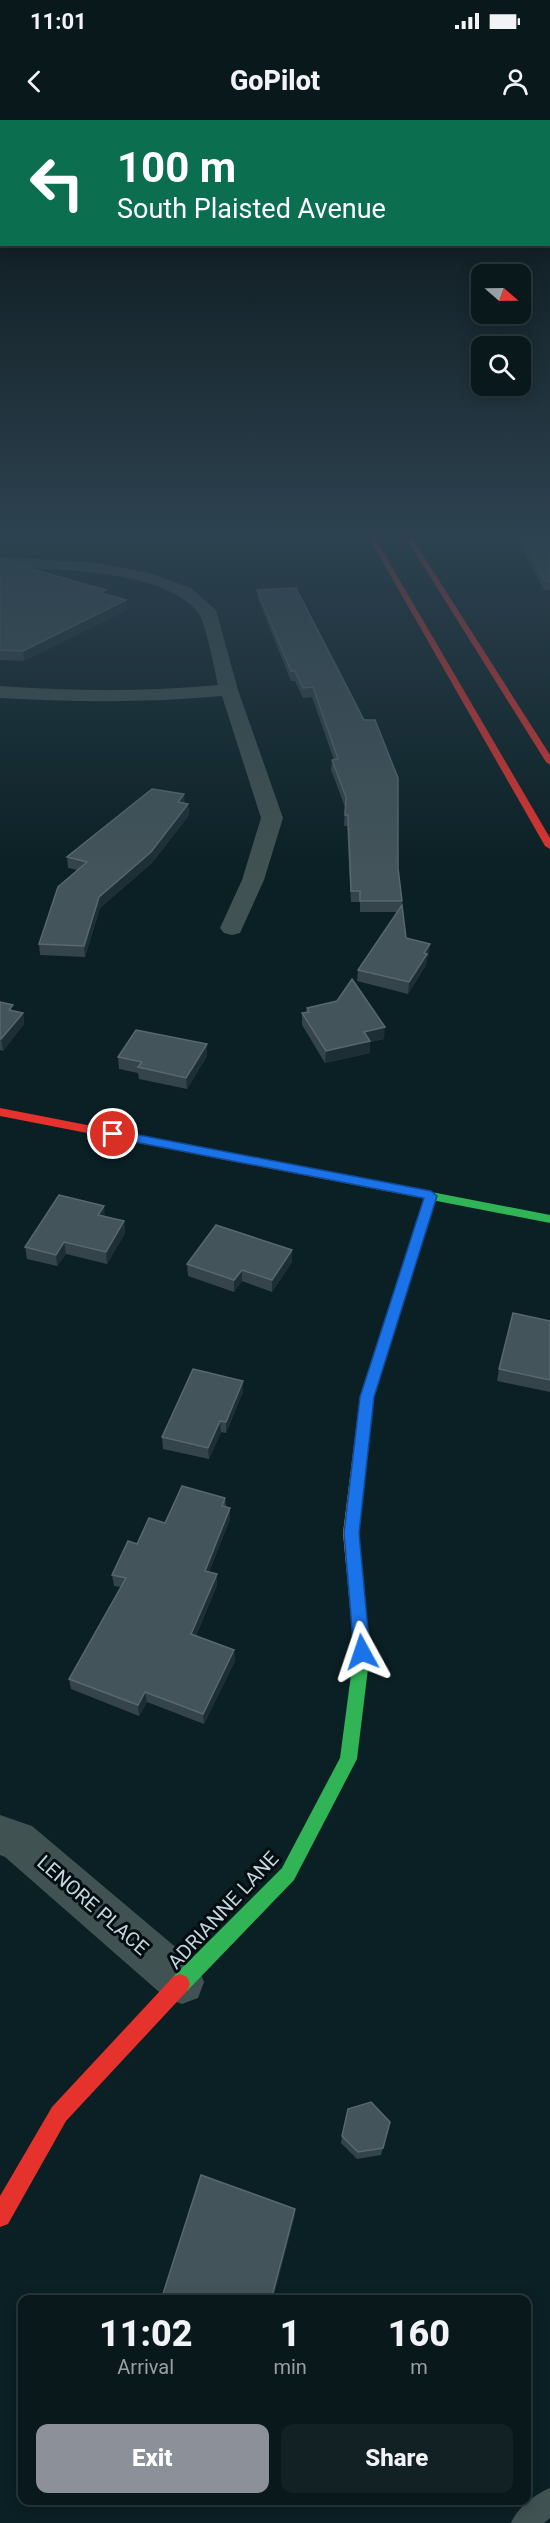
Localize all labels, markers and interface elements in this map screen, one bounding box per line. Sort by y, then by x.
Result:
text: 11:01 [30,9,87,34]
icon: back [18,65,51,98]
text: GoPilot [230,65,320,97]
icon: person [499,65,532,98]
text: 100 m [117,143,236,192]
icon: left [18,144,96,222]
text: South Plaisted Avenue [117,193,386,225]
north arrow [471,264,531,324]
map controls [471,264,531,396]
button: search [471,336,531,396]
pin [87,1108,138,1159]
icon: arrive [96,1117,129,1150]
position arrow [330,1620,394,1684]
street label: ADRIANNE LANE [163,1846,283,1974]
street label: LENORE PLACE [32,1850,154,1960]
text: 11:02 [99,2313,192,2355]
text: 1 [280,2313,301,2355]
text: 160 [388,2313,450,2355]
text: Arrival [117,2355,174,2379]
text: min [273,2355,307,2379]
text: m [410,2355,428,2379]
button: Exit [36,2424,269,2493]
button: Share [281,2424,513,2493]

